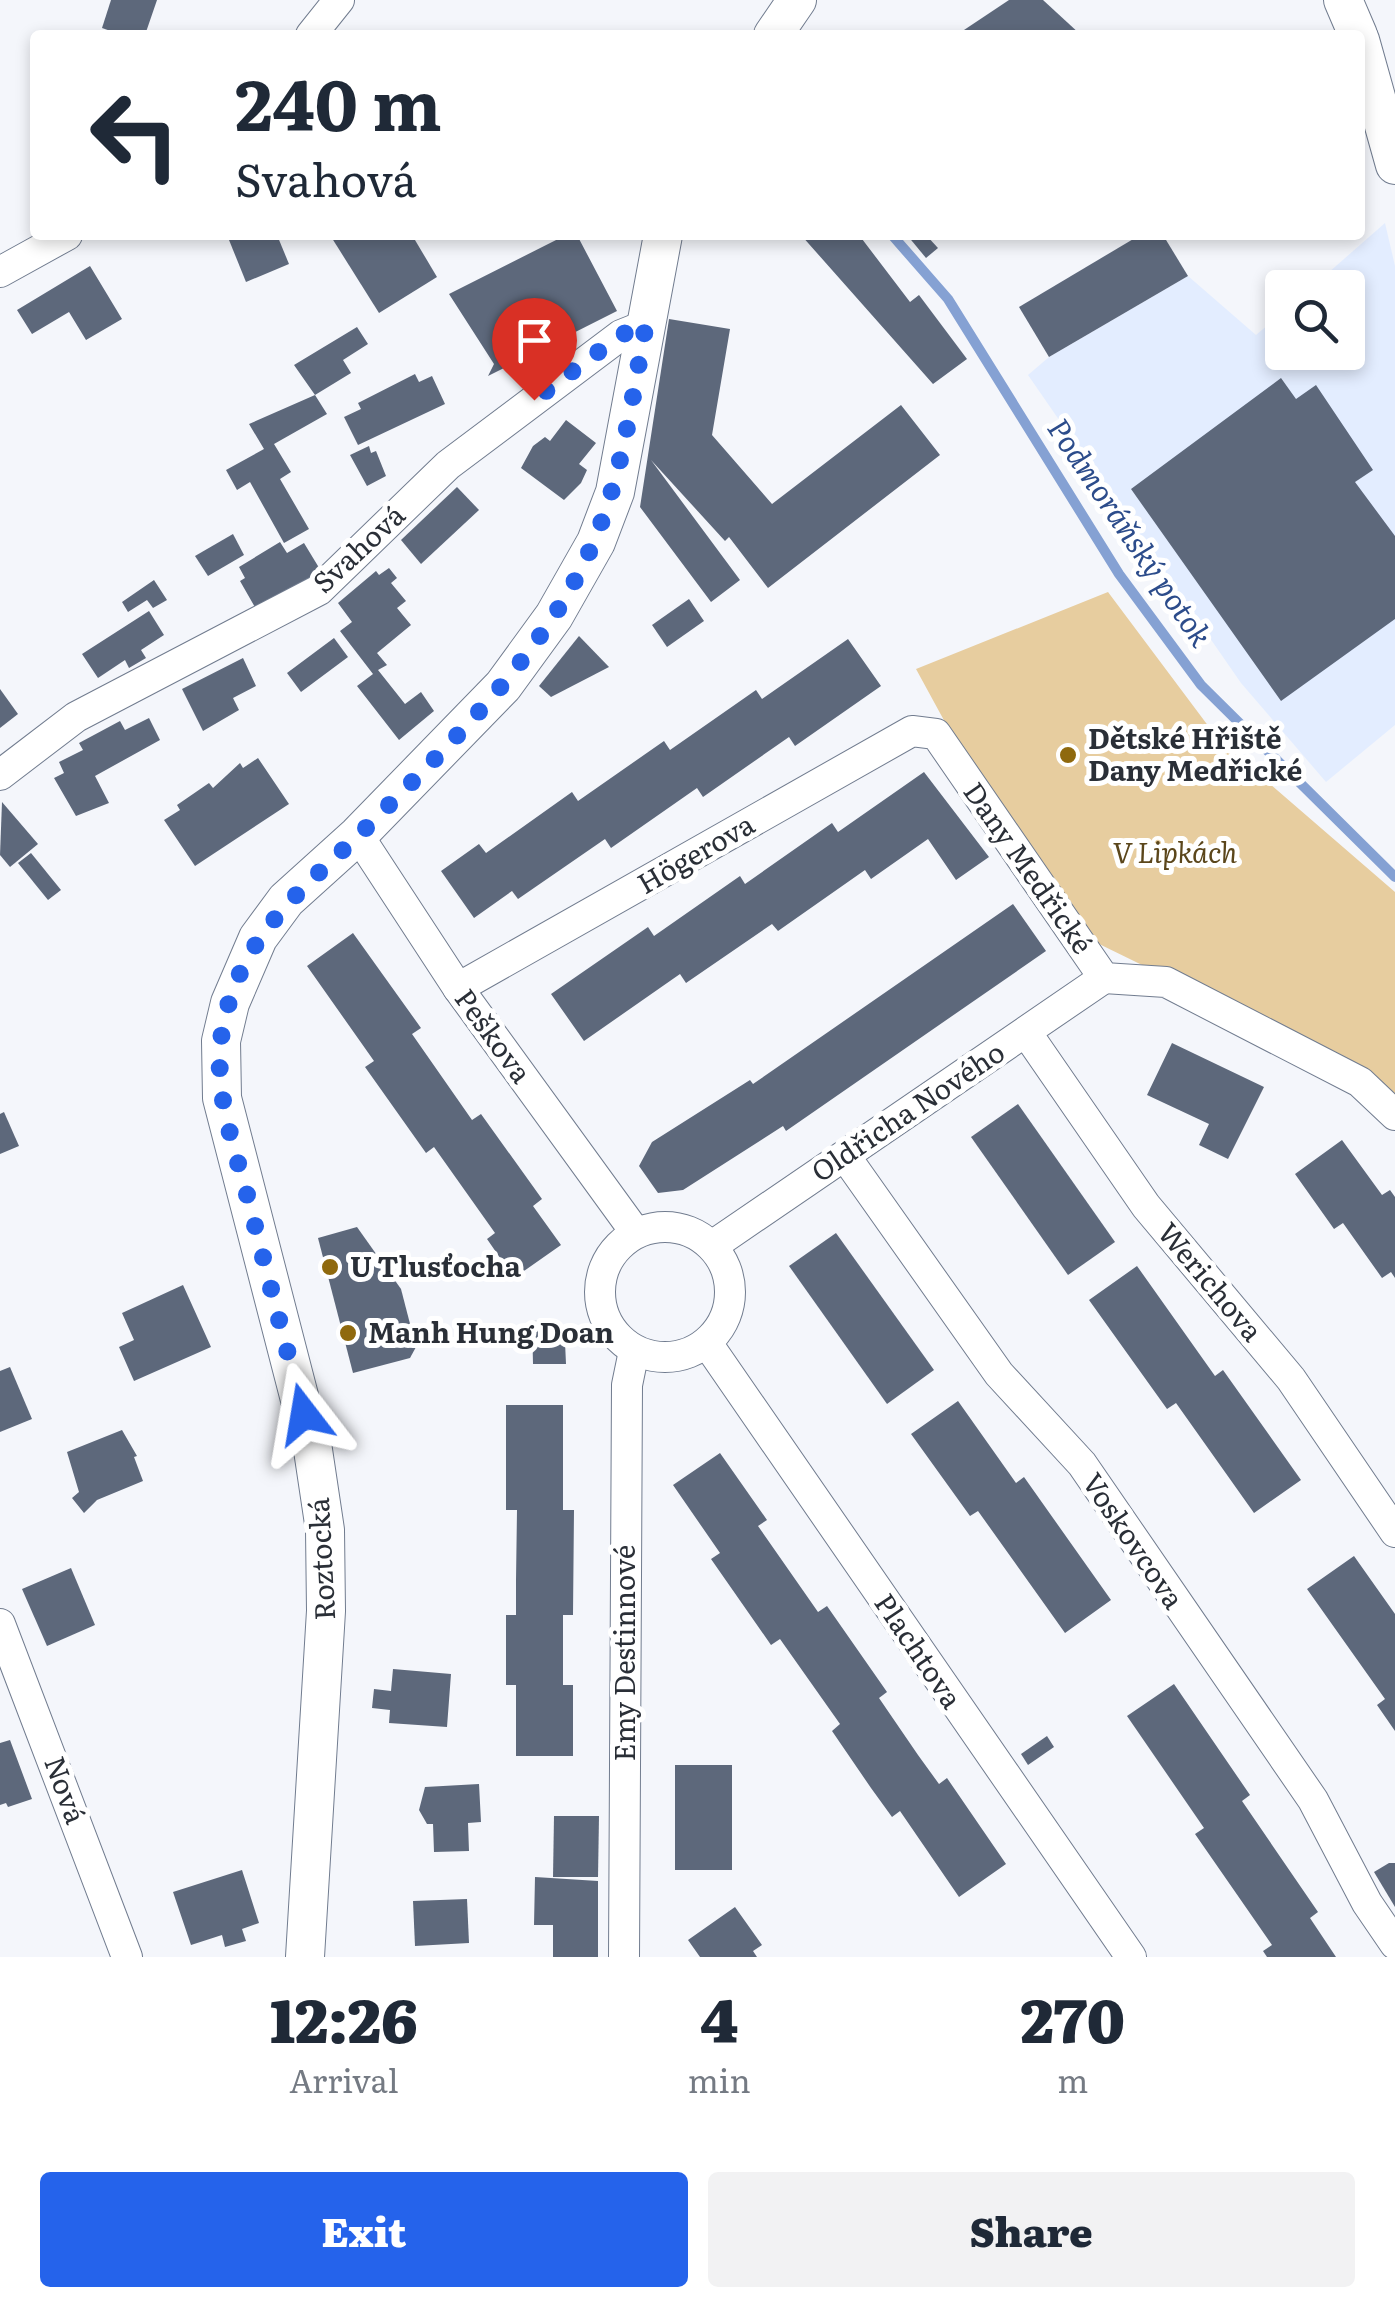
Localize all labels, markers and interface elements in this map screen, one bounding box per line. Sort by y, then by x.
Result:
text: 240 m [235,49,442,153]
icon: left [70,70,200,200]
text: Svahová [235,144,417,211]
map controls [1265,270,1365,370]
button: search [1265,270,1365,370]
pin [492,298,577,401]
icon: arrive [507,313,562,368]
water label: Podmoráňský potok [1039,408,1225,655]
street label: Svahová [302,494,413,601]
place label: Dětské Hřiště Dany Medřické [1088,716,1303,790]
marker: Dětské Hřiště Dany Medřické [1057,744,1079,766]
street label: Dany Medřické [955,772,1105,961]
street label: Högerova [629,802,761,903]
park label: V Lipkách [1113,830,1238,872]
street label: Peškova [446,979,543,1091]
street label: Oldřicha Nového [802,1030,1012,1191]
street label: Werichova [1149,1212,1274,1349]
place label: U Tlusťocha [350,1244,522,1286]
marker: U Tlusťocha [319,1256,341,1278]
place label: Manh Hung Doan [368,1310,614,1352]
marker: Manh Hung Doan [337,1322,359,1344]
position arrow [252,1362,356,1466]
street label: Voskovcova [1074,1463,1196,1616]
street label: Roztocká [296,1497,344,1621]
street label: Emy Destinnové [602,1545,644,1761]
street label: Plachtova [866,1584,974,1716]
street label: Nová [35,1750,98,1829]
text: 12:26 [270,1972,418,2061]
text: 4 [700,1972,738,2061]
text: 270 [1020,1972,1125,2061]
text: Arrival [289,2055,398,2103]
text: min [688,2055,751,2103]
text: m [1057,2055,1088,2103]
button: Exit [40,2172,688,2287]
button: Share [708,2172,1355,2287]

